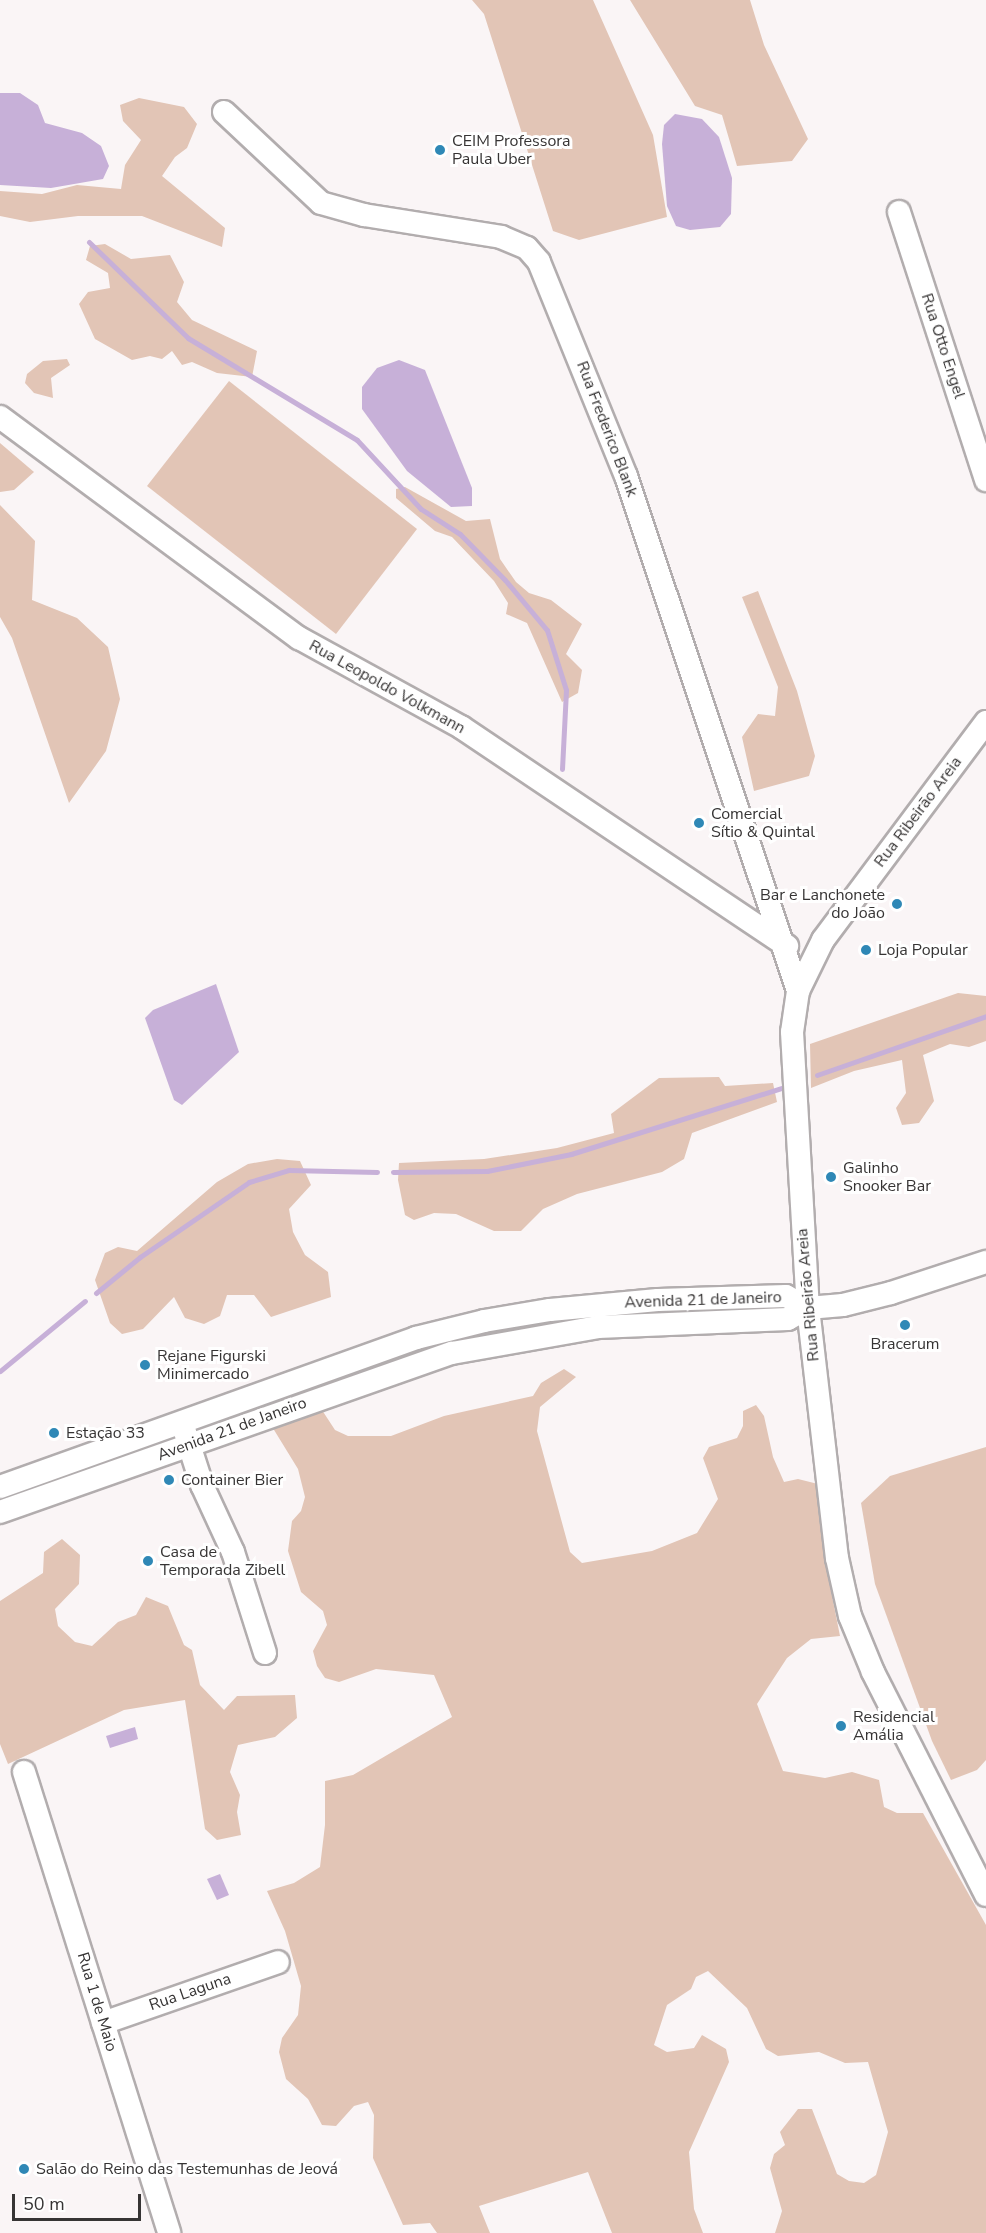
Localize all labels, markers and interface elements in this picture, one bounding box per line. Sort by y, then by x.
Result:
place label: CEIM Professora Paula Uber [452,131,570,169]
marker: CEIM Professora Paula Uber [433,143,447,157]
street label: Rua Otto Engel [917,291,969,401]
street label: Rua Frederico Blank [572,358,642,500]
street label: Rua Leopoldo Volkmann [306,636,468,738]
street label: Rua Ribeirão Areia [870,753,966,871]
place label: Comercial Sítio & Quintal [711,804,815,842]
marker: Comercial Sítio & Quintal [692,816,706,830]
place label: Bar e Lanchonete do João [760,885,885,923]
marker: Bar e Lanchonete do João [890,897,904,911]
place label: Loja Popular [878,940,968,960]
marker: Loja Popular [859,943,873,957]
place label: Galinho Snooker Bar [843,1158,931,1196]
marker: Galinho Snooker Bar [824,1170,838,1184]
street label: Rua Ribeirão Areia [793,1228,823,1362]
street label: Avenida 21 de Janeiro [624,1288,782,1312]
marker: Bracerum [898,1318,912,1332]
place label: Bracerum [870,1334,940,1354]
place label: Rejane Figurski Minimercado [157,1346,266,1384]
marker: Rejane Figurski Minimercado [138,1358,152,1372]
street label: Avenida 21 de Janeiro [155,1393,309,1465]
place label: Estação 33 [66,1423,145,1443]
marker: Estação 33 [47,1426,61,1440]
place label: Container Bier [181,1470,283,1490]
marker: Container Bier [162,1473,176,1487]
place label: Casa de Temporada Zibell [160,1542,285,1580]
marker: Casa de Temporada Zibell [141,1554,155,1568]
place label: Residencial Amália [853,1707,935,1745]
marker: Residencial Amália [834,1719,848,1733]
street label: Rua 1 de Maio [73,1950,121,2054]
street label: Rua Laguna [147,1969,233,2015]
place label: Salão do Reino das Testemunhas de Jeová [36,2159,338,2179]
marker: Salão do Reino das Testemunhas de Jeová [17,2162,31,2176]
scale bar [15,2182,144,2220]
text: 50 m [23,2192,65,2216]

